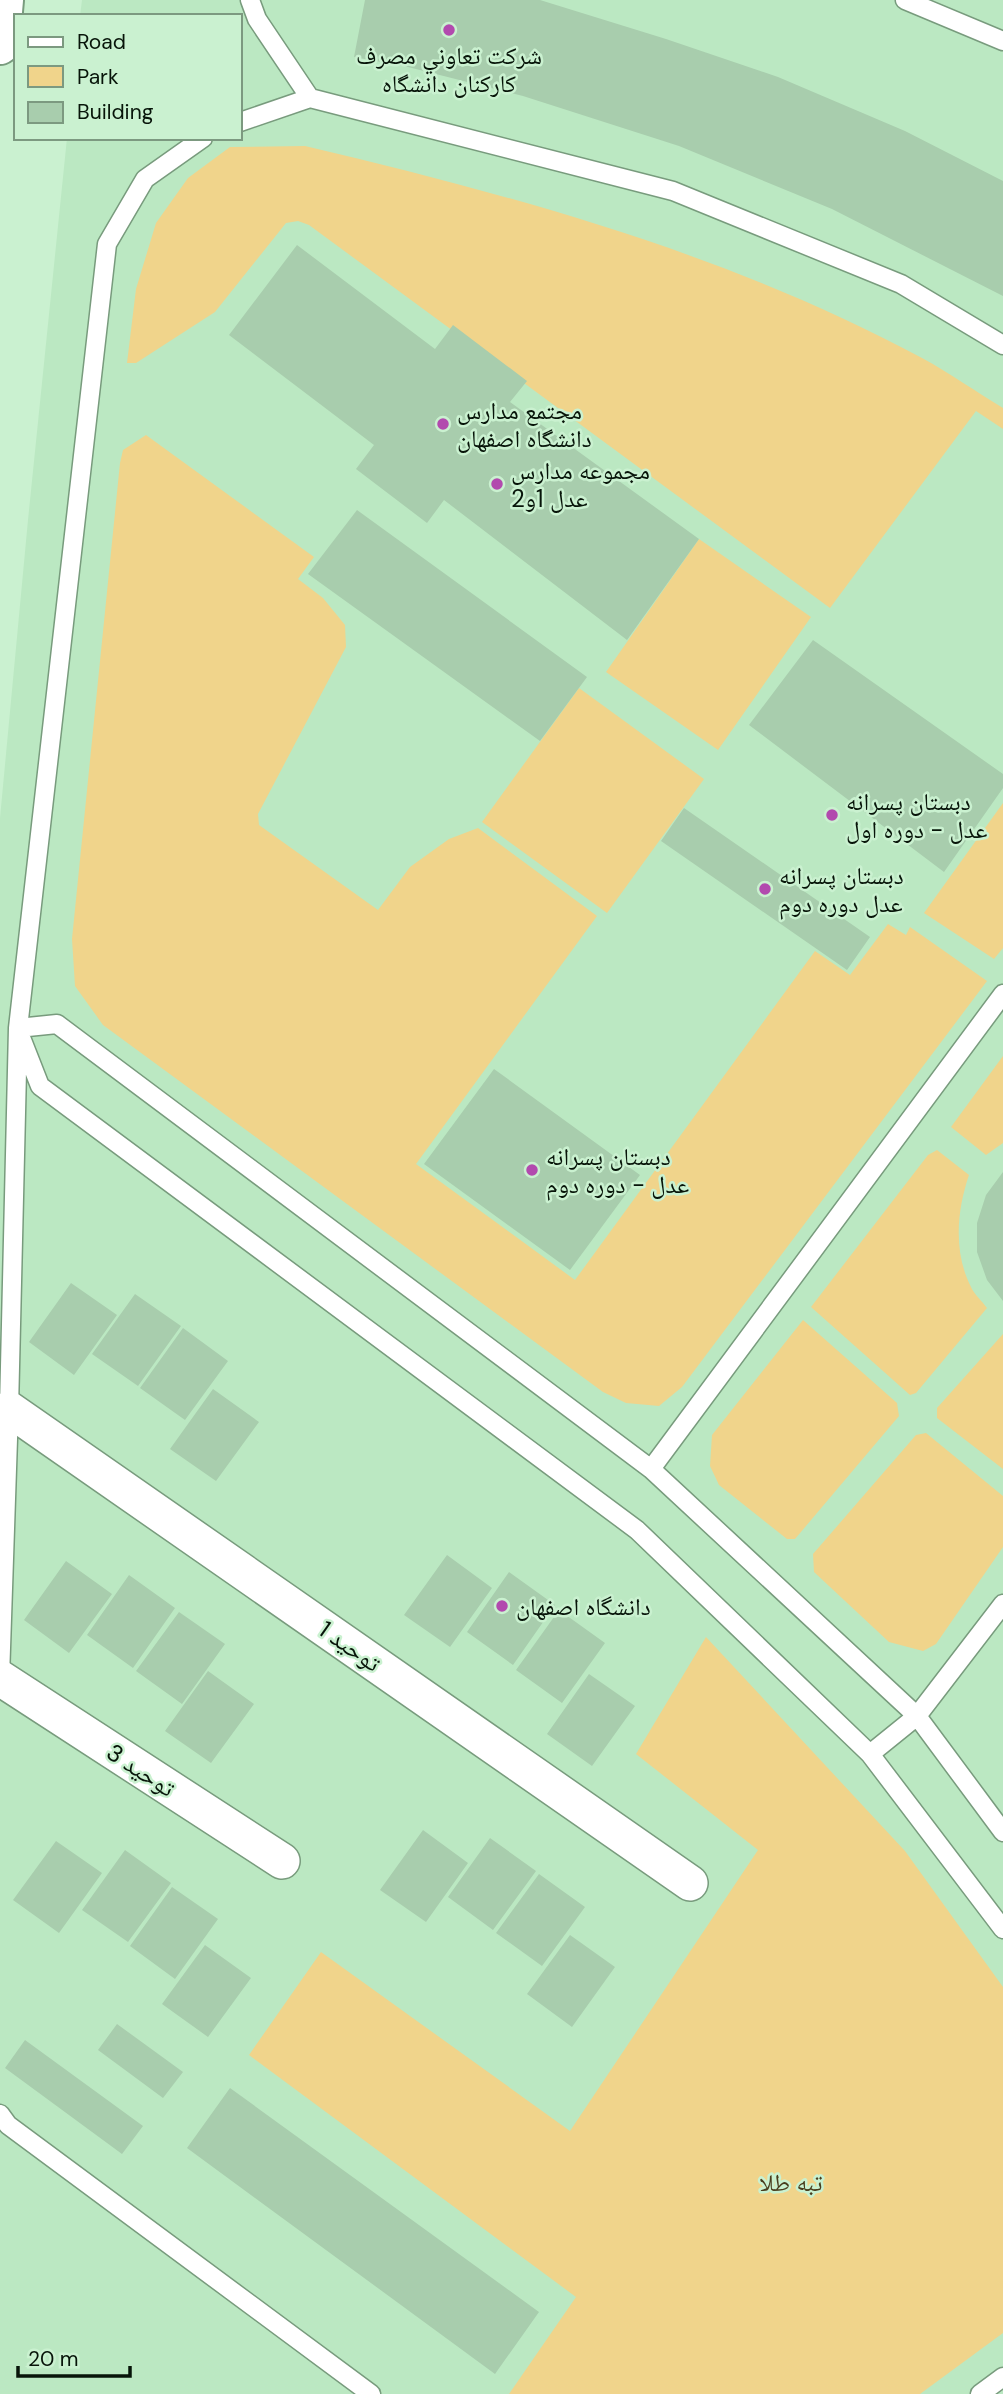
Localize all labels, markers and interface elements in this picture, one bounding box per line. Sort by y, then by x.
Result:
legend [14,14,242,140]
marker: شرکت تعاوني مصرف کارکنان دانشگاه [441,22,457,38]
text: Road [77,28,126,56]
place label: شرکت تعاوني مصرف کارکنان دانشگاه [356,40,542,99]
text: Park [77,63,119,91]
text: Building [77,98,154,126]
place label: مجتمع مدارس دانشگاه اصفهان [457,395,592,454]
marker: مجتمع مدارس دانشگاه اصفهان [435,416,451,432]
place label: مجموعه مدارس عدل 1و2 [511,455,650,514]
marker: مجموعه مدارس عدل 1و2 [489,476,505,492]
place label: دبستان پسرانه عدل - دوره اول [846,786,987,845]
marker: دبستان پسرانه عدل - دوره اول [824,807,840,823]
place label: دبستان پسرانه عدل دوره دوم [779,860,904,920]
marker: دبستان پسرانه عدل دوره دوم [757,881,773,897]
place label: دبستان پسرانه عدل - دوره دوم [546,1141,689,1201]
marker: دبستان پسرانه عدل - دوره دوم [524,1162,540,1178]
place label: دانشگاه اصفهان [516,1591,651,1622]
marker: دانشگاه اصفهان [494,1598,510,1614]
street label: توحید 1 [313,1614,387,1678]
street label: توحید 3 [101,1736,181,1804]
park label: تبه طلا [760,2167,822,2198]
scale bar [18,2334,130,2378]
text: 20 m [28,2345,79,2373]

